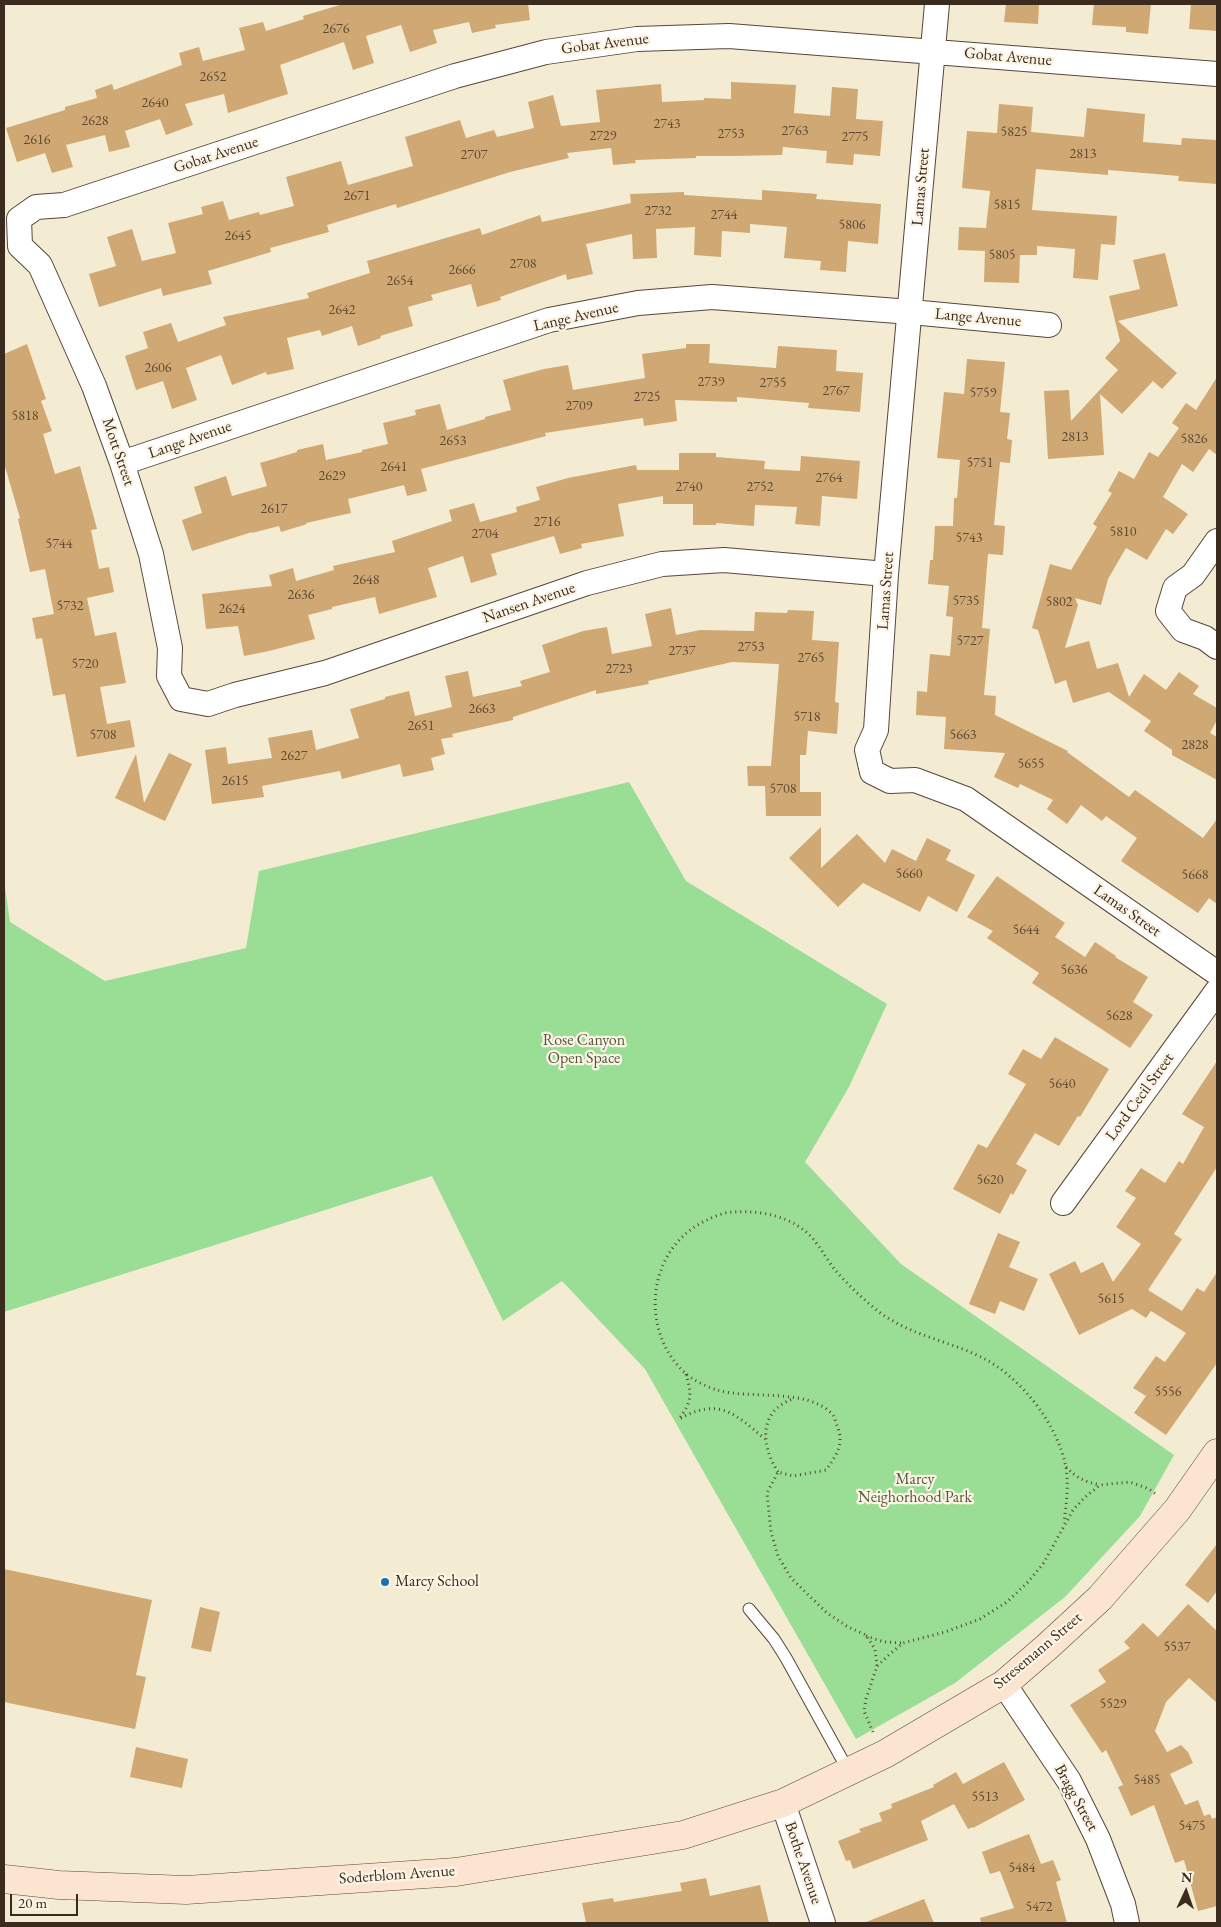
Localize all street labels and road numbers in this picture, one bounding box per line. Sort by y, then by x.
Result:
street label: Gobat Avenue [560,29,650,59]
street label: Gobat Avenue [963,44,1053,70]
street label: Gobat Avenue [171,132,261,178]
street label: Lamas Street [908,147,934,227]
street label: Lange Avenue [532,298,620,336]
street label: Lange Avenue [934,305,1022,331]
street label: Mott Street [97,416,139,488]
street label: Lange Avenue [146,417,234,463]
street label: Lamas Street [874,551,898,631]
street label: Nansen Avenue [480,578,578,628]
street label: Lamas Street [1090,881,1164,941]
street label: Lord Cecil Street [1102,1049,1178,1145]
street label: Stresemann Street [990,1608,1086,1694]
street label: Bragg Street [1050,1761,1102,1835]
street label: Bothe Avenue [780,1819,826,1907]
street label: Soderblom Avenue [338,1861,456,1889]

